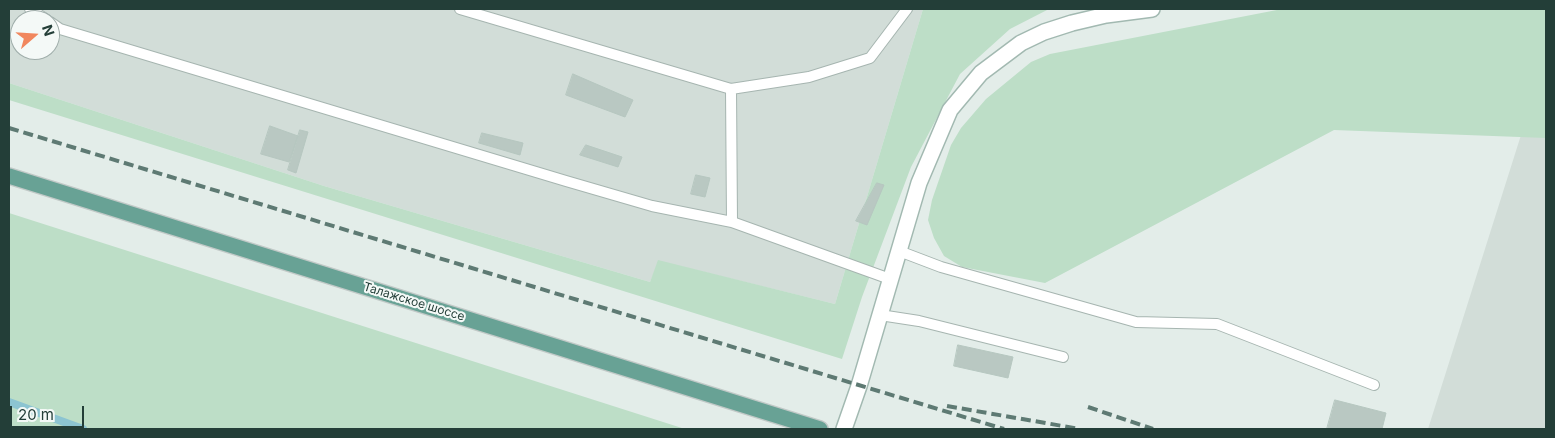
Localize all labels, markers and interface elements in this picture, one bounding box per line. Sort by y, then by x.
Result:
north arrow [10,10,60,60]
text: N [39,22,58,38]
street label: Талажское шоссе [362,280,466,324]
scale bar [12,396,86,428]
text: 20 m [18,405,54,424]

